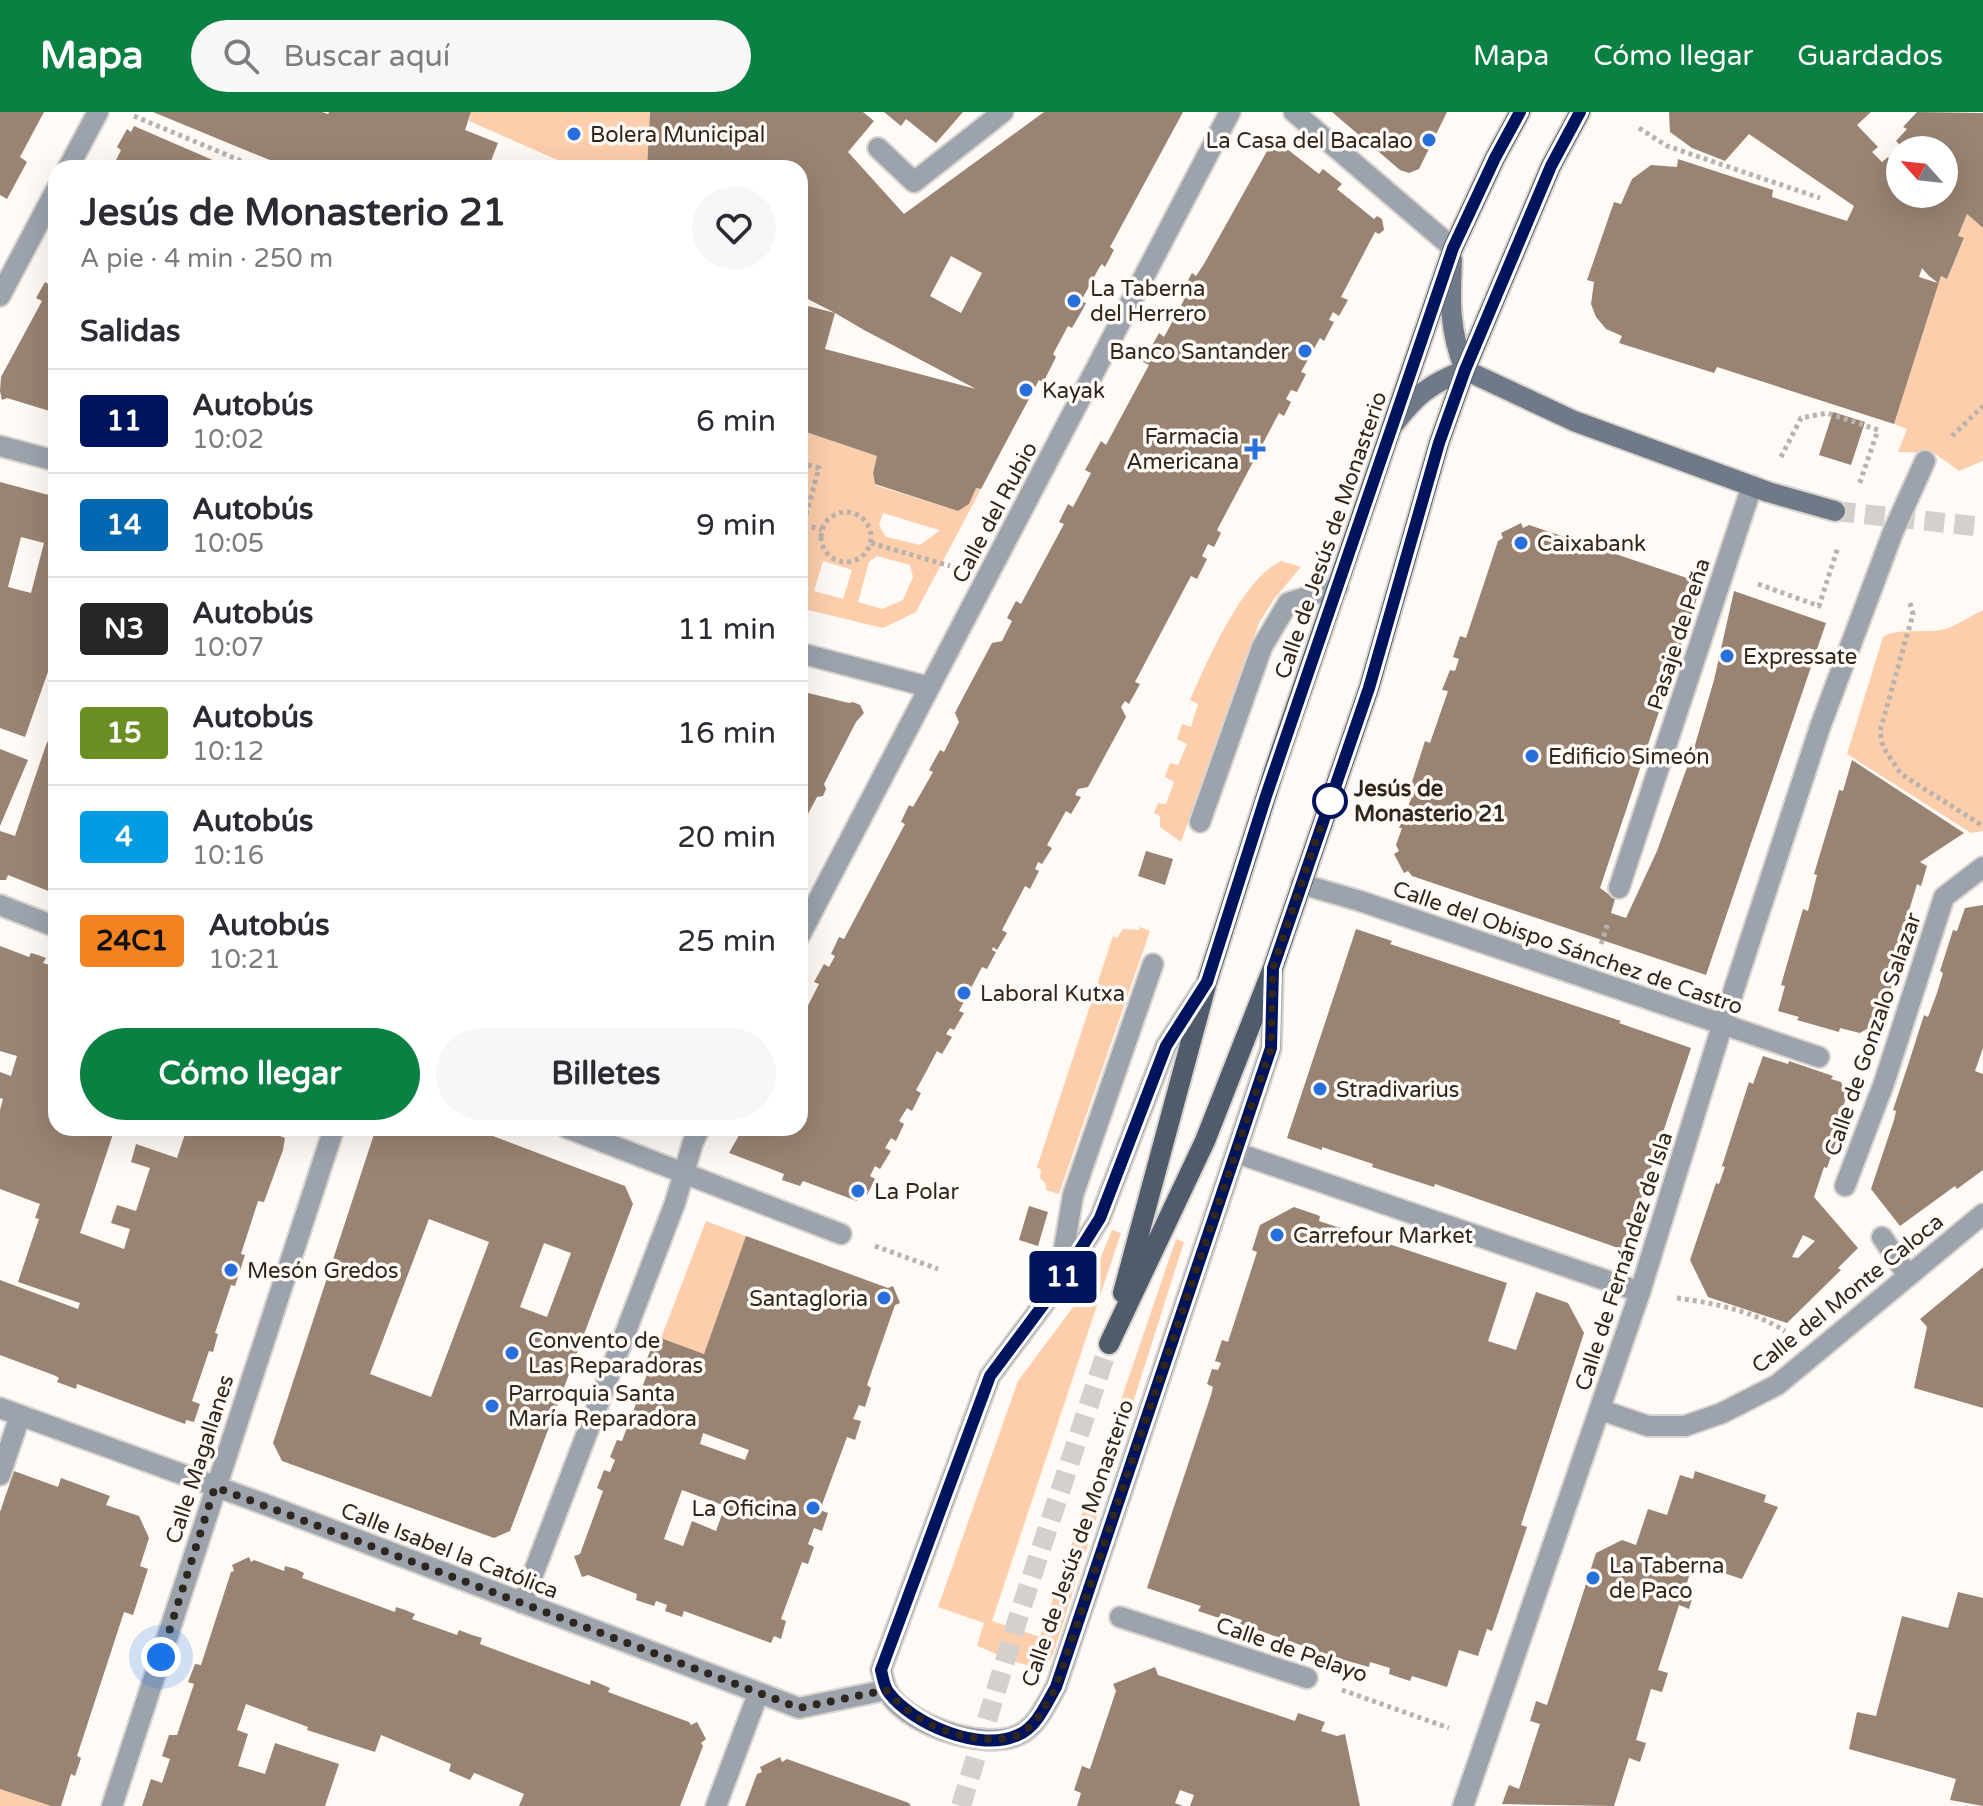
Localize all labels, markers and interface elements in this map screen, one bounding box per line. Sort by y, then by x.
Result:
search box [191,20,751,92]
text: Mapa [40,33,143,79]
icon: search [219,34,263,78]
text: Buscar aquí [283,38,450,75]
text: Mapa [1473,39,1549,73]
text: Cómo llegar [1593,39,1753,73]
text: Guardados [1797,39,1943,73]
place label: Bolera Municipal [590,122,765,148]
marker: Bolera Municipal [565,125,583,143]
place label: La Casa del Bacalao [1205,128,1413,154]
marker: La Casa del Bacalao [1420,131,1438,149]
north arrow [1886,136,1958,208]
map controls [1886,136,1958,208]
button: heart [692,186,776,270]
text: Jesús de Monasterio 21 [80,190,506,236]
text: A pie · 4 min · 250 m [80,243,333,274]
place label: La Taberna del Herrero [1090,276,1207,327]
marker: La Taberna del Herrero [1065,292,1083,310]
text: Salidas [80,313,180,350]
place label: Banco Santander [1109,339,1290,365]
marker: Banco Santander [1296,342,1314,360]
place label: Kayak [1042,378,1105,404]
marker: Kayak [1017,381,1035,399]
text: Autobús [192,387,313,424]
street label: Calle de Jesús de Monasterio [1269,388,1392,683]
text: 6 min [696,403,776,440]
text: 11 [106,404,142,438]
text: 10:02 [192,424,264,455]
place label: Farmacia Americana [1126,424,1239,475]
street label: Calle del Rubio [947,437,1043,587]
marker: Farmacia Americana [1246,440,1264,458]
text: Autobús [192,491,313,528]
text: 9 min [696,507,776,544]
text: 14 [106,508,142,542]
text: 10:05 [192,528,264,559]
place label: Caixabank [1537,531,1646,557]
marker: Caixabank [1512,534,1530,552]
street label: Pasaje de Peña [1642,555,1716,713]
text: Autobús [192,595,313,632]
text: 11 min [677,611,776,648]
text: N3 [104,612,144,646]
text: 10:07 [192,632,264,663]
place label: Expressate [1743,644,1857,670]
marker: Expressate [1718,647,1736,665]
text: Autobús [192,699,313,736]
text: 16 min [677,715,776,752]
text: 15 [106,716,142,750]
text: 10:12 [192,736,264,767]
place label: Edificio Simeón [1548,744,1710,770]
marker: Edificio Simeón [1523,747,1541,765]
place label: Jesús de Monasterio 21 [1353,776,1506,827]
marker: Jesús de Monasterio 21 [1313,784,1347,818]
text: Autobús [192,803,313,840]
text: 20 min [677,819,776,856]
text: 4 [115,820,133,854]
text: 10:16 [192,840,264,871]
street label: Calle del Obispo Sánchez de Castro [1389,876,1746,1020]
text: Autobús [208,907,330,944]
street label: Calle de Gonzalo Salazar [1819,909,1927,1159]
text: 25 min [677,923,776,960]
text: 24C1 [96,924,168,958]
text: 10:21 [208,944,280,975]
place label: Laboral Kutxa [980,981,1125,1007]
marker: Laboral Kutxa [955,984,973,1002]
button: Cómo llegar [80,1028,420,1120]
button: Billetes [436,1028,776,1120]
place label: Stradivarius [1336,1077,1459,1103]
marker: Stradivarius [1311,1080,1329,1098]
street label: Calle de Fernández de Isla [1570,1128,1678,1394]
place label: La Polar [874,1179,959,1205]
marker: La Polar [849,1182,867,1200]
street label: Calle del Monte Caloca [1747,1209,1949,1379]
place label: Carrefour Market [1293,1223,1473,1249]
marker: Carrefour Market [1268,1226,1286,1244]
line badge: 11 [1027,1251,1099,1303]
place label: Mesón Gredos [247,1258,398,1284]
text: 11 [1045,1260,1081,1294]
marker: Mesón Gredos [222,1261,240,1279]
place label: Santagloria [749,1286,868,1312]
marker: Santagloria [875,1289,893,1307]
place label: Convento de Las Reparadoras [528,1328,703,1379]
marker: Convento de Las Reparadoras [503,1344,521,1362]
street label: Calle Magallanes [160,1371,240,1547]
place label: Parroquia Santa María Reparadora [508,1381,697,1432]
street label: Calle de Jesús de Monasterio [1016,1396,1139,1691]
marker: Parroquia Santa María Reparadora [483,1397,501,1415]
place label: La Oficina [691,1496,797,1522]
street label: Calle Isabel la Católica [337,1497,562,1604]
marker: La Oficina [804,1499,822,1517]
place label: La Taberna de Paco [1609,1553,1724,1604]
marker: La Taberna de Paco [1584,1569,1602,1587]
street label: Calle de Pelayo [1213,1612,1371,1688]
your location [141,1637,181,1677]

